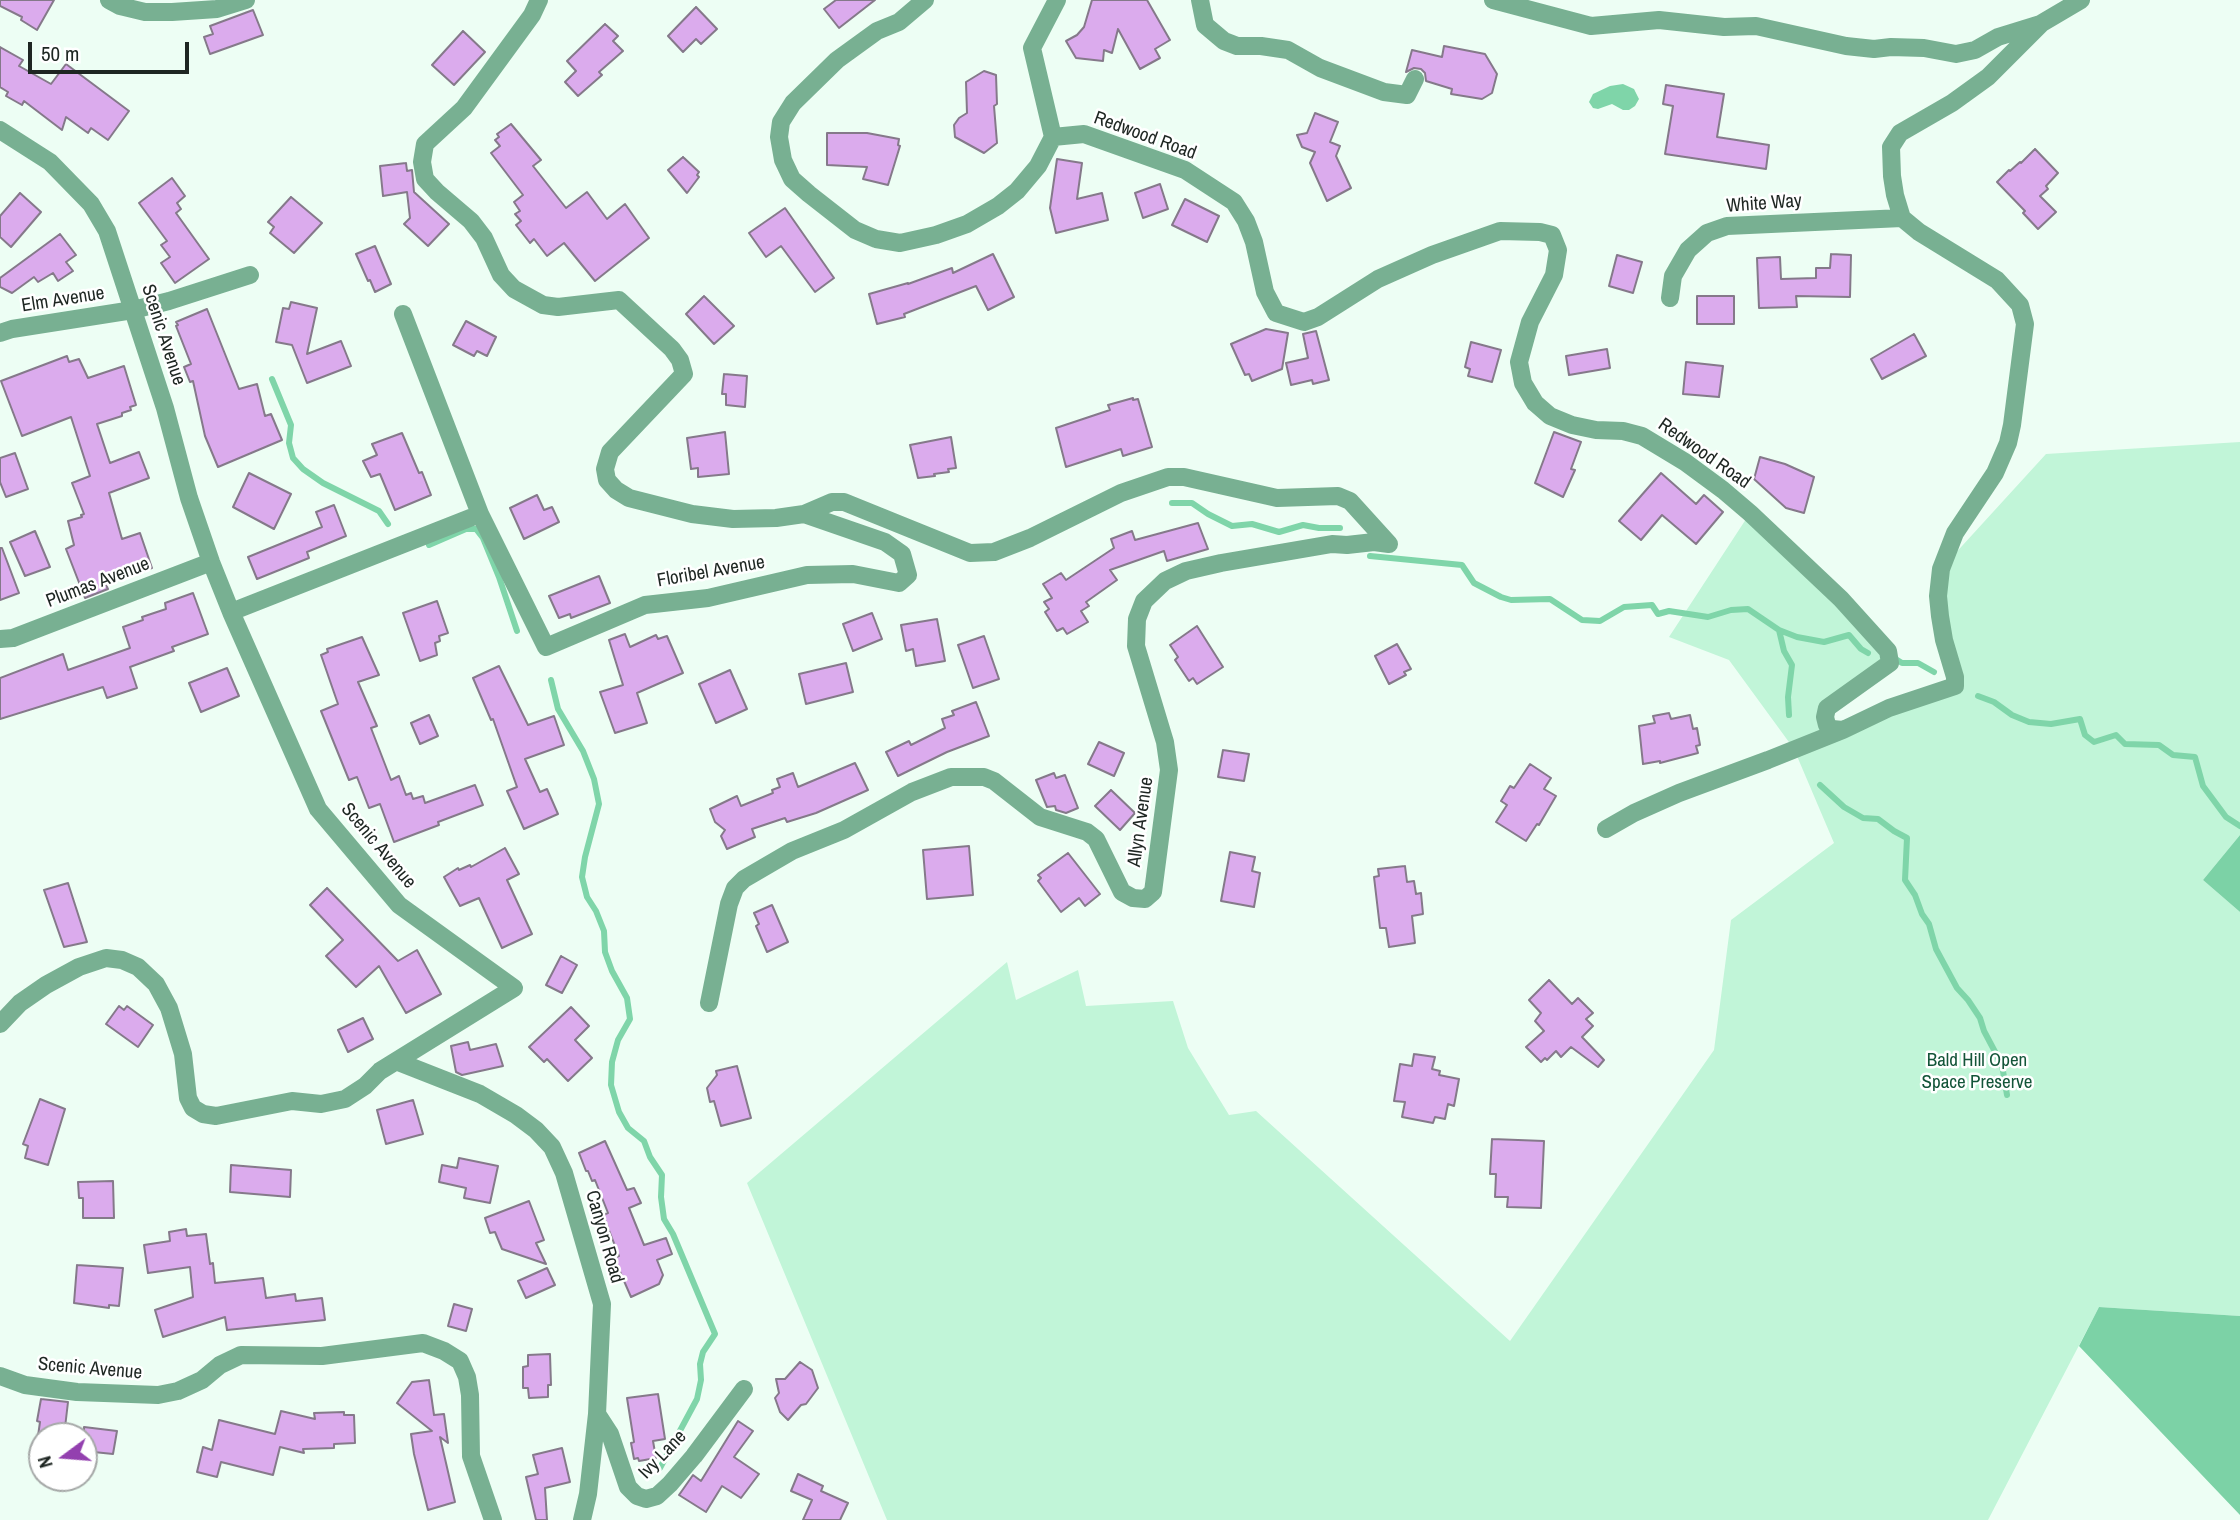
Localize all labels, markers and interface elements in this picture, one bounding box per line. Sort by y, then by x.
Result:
scale bar [32,28,192,72]
text: 50 m [41,39,79,68]
street label: Redwood Road [1091,107,1199,165]
street label: White Way [1725,190,1803,218]
street label: Elm Avenue [20,282,106,318]
street label: Scenic Avenue [136,282,190,388]
street label: Redwood Road [1653,414,1755,494]
street label: Floribel Avenue [655,551,767,593]
street label: Plumas Avenue [43,553,153,613]
street label: Allyn Avenue [1123,776,1159,868]
street label: Scenic Avenue [336,799,420,893]
park label: Bald Hill Open Space Preserve [1922,1050,2032,1094]
street label: Canyon Road [580,1188,628,1286]
street label: Scenic Avenue [37,1353,143,1385]
north arrow [28,1422,98,1492]
street label: Ivy Lane [634,1426,692,1484]
text: N [31,1453,59,1471]

